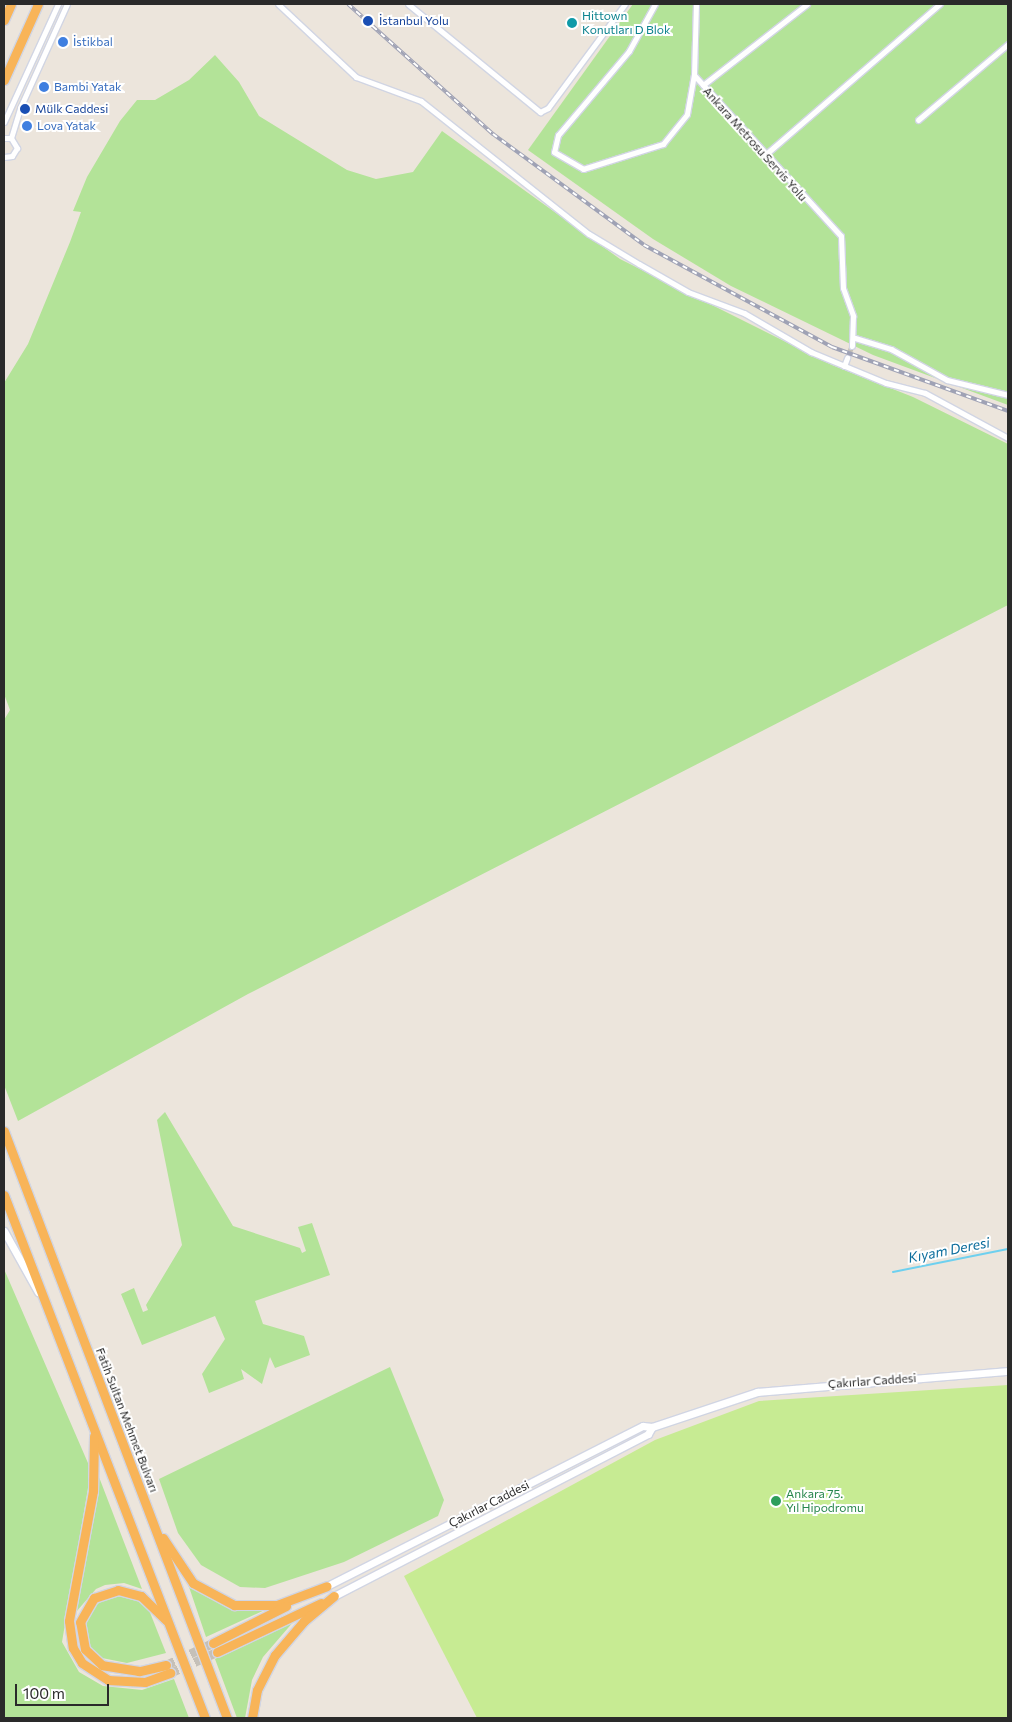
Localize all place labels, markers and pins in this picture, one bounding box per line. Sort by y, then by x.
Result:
place label: Hittown Konutları D Blok [582,9,670,37]
marker: İstanbul Yolu [361,14,375,28]
place label: İstanbul Yolu [379,14,449,28]
marker: Hittown Konutları D Blok [566,17,578,29]
place label: İstikbal [73,35,113,49]
marker: İstikbal [57,36,69,48]
place label: Bambi Yatak [54,80,122,94]
marker: Bambi Yatak [38,81,50,93]
place label: Mülk Caddesi [35,102,108,116]
marker: Mülk Caddesi [19,103,31,115]
place label: Lova Yatak [37,119,96,133]
marker: Lova Yatak [21,120,33,132]
place label: Ankara 75. Yıl Hipodromu [786,1487,864,1515]
marker: Ankara 75. Yıl Hipodromu [770,1495,782,1507]

